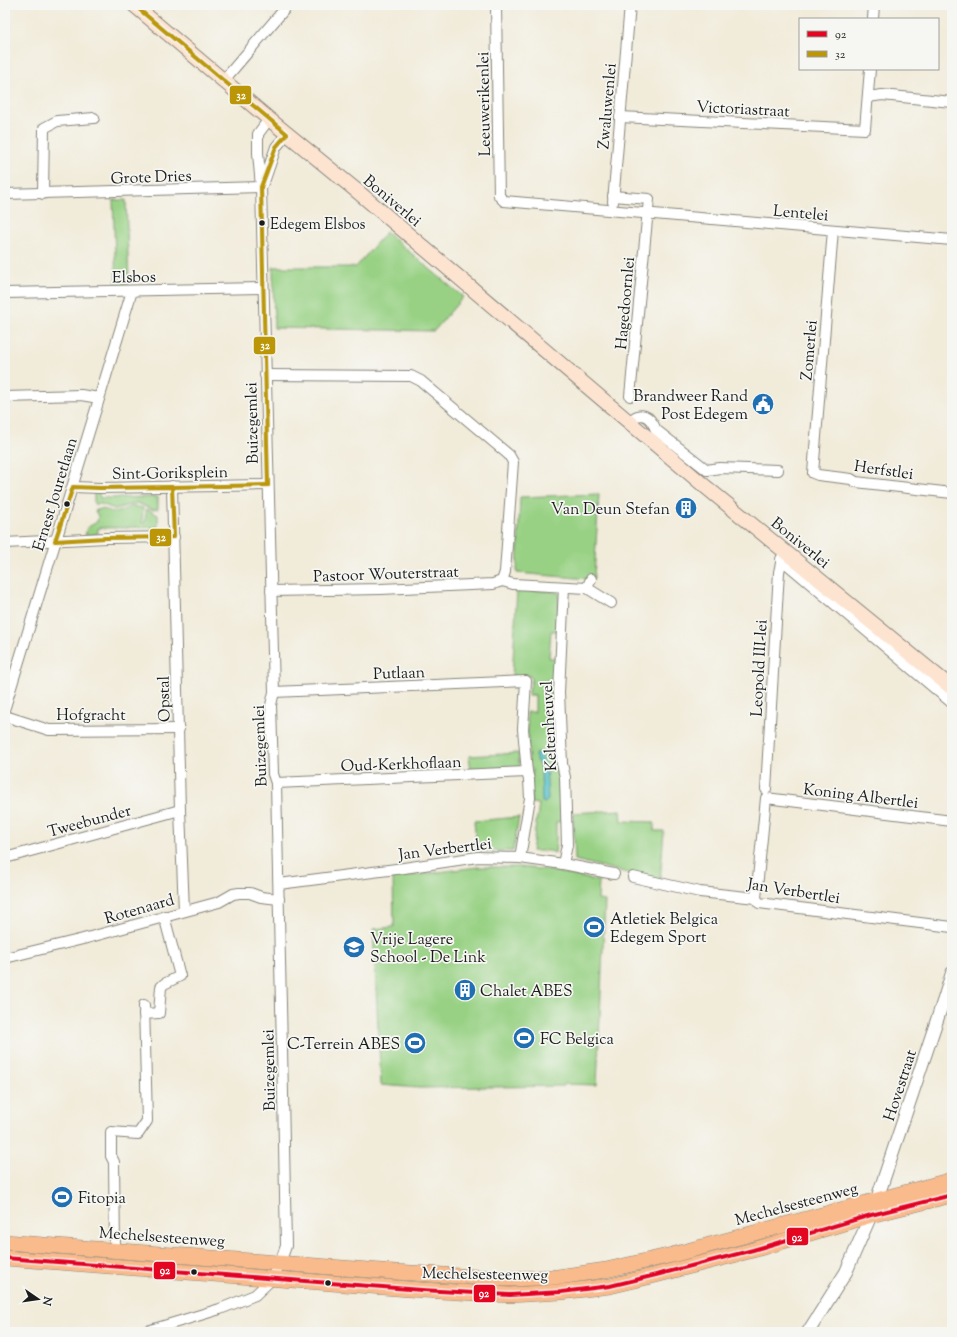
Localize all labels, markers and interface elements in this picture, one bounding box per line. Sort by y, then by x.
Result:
legend [799,18,939,70]
text: 92 [835,26,847,44]
text: 32 [835,46,846,64]
street label: Leeuwerikenlei [473,51,498,157]
street label: Zwaluwenlei [593,62,624,150]
line badge: 32 [229,85,252,105]
text: 32 [236,88,247,104]
street label: Victoriastraat [696,97,791,124]
street label: Grote Dries [110,166,192,191]
street label: Boniverlei [357,170,426,234]
street label: Lentelei [772,201,830,228]
place label: Edegem Elsbos [270,215,366,236]
marker: Edegem Elsbos [257,218,267,228]
street label: Hagedoornlei [611,255,642,351]
street label: Elsbos [112,267,156,290]
street label: Zomerlei [796,319,825,381]
line badge: 32 [253,336,276,355]
text: 32 [260,338,271,354]
street label: Buizegemlei [241,381,266,464]
place label: Brandweer Rand Post Edegem [633,386,748,427]
public building icon: Brandweer Rand Post Edegem [750,391,776,417]
street label: Ernest Jouretlaan [28,435,85,554]
street label: Herfstlei [852,456,915,487]
street label: Sint-Goriksplein [112,462,229,487]
building icon: Van Deun Stefan [673,495,699,521]
unlabelled marker [62,499,72,509]
place label: Van Deun Stefan [551,499,671,522]
street label: Boniverlei [765,513,834,575]
line badge: 32 [149,528,172,547]
text: 32 [156,530,167,546]
street label: Pastoor Wouterstraat [313,561,460,590]
street label: Leopold III-lei [746,618,775,717]
street label: Putlaan [373,662,426,687]
street label: Opstal [154,675,177,722]
street label: Keltenheuvel [537,679,564,772]
street label: Buizegemlei [249,704,274,787]
street label: Hofgracht [56,705,126,728]
street label: Oud-Kerkhoflaan [340,752,463,779]
street label: Koning Albertlei [802,779,920,816]
street label: Tweebunder [45,800,134,845]
street label: Jan Verbertlei [397,833,494,868]
street label: Jan Verbertlei [745,874,842,911]
street label: Rotenaard [102,889,177,931]
place label: Atletiek Belgica Edegem Sport [610,909,719,950]
sports icon: Atletiek Belgica Edegem Sport [581,914,607,940]
place label: Vrije Lagere School - De Link [370,929,486,970]
school or university icon: Vrije Lagere School - De Link [341,934,367,960]
building icon: Chalet ABES [452,977,478,1003]
place label: Chalet ABES [480,981,573,1004]
sports icon: FC Belgica [511,1025,537,1051]
street label: Buizegemlei [258,1028,283,1111]
place label: FC Belgica [540,1029,614,1052]
sports icon: C-Terrein ABES [402,1030,428,1056]
place label: C-Terrein ABES [287,1034,400,1057]
street label: Hovestraat [879,1046,924,1125]
street label: Mechelsesteenweg [733,1178,861,1233]
sports icon: Fitopia [49,1184,75,1210]
place label: Fitopia [78,1188,127,1211]
street label: Mechelsesteenweg [98,1223,226,1254]
line badge: 92 [786,1227,809,1246]
text: 92 [792,1230,803,1246]
line badge: 92 [153,1261,176,1280]
text: 92 [160,1263,171,1279]
street label: Mechelsesteenweg [422,1263,548,1288]
unlabelled marker [189,1267,199,1277]
unlabelled marker [323,1278,333,1288]
north arrow [18,1279,58,1319]
line badge: 92 [473,1284,496,1303]
text: 92 [479,1286,490,1302]
text: N [38,1294,56,1307]

